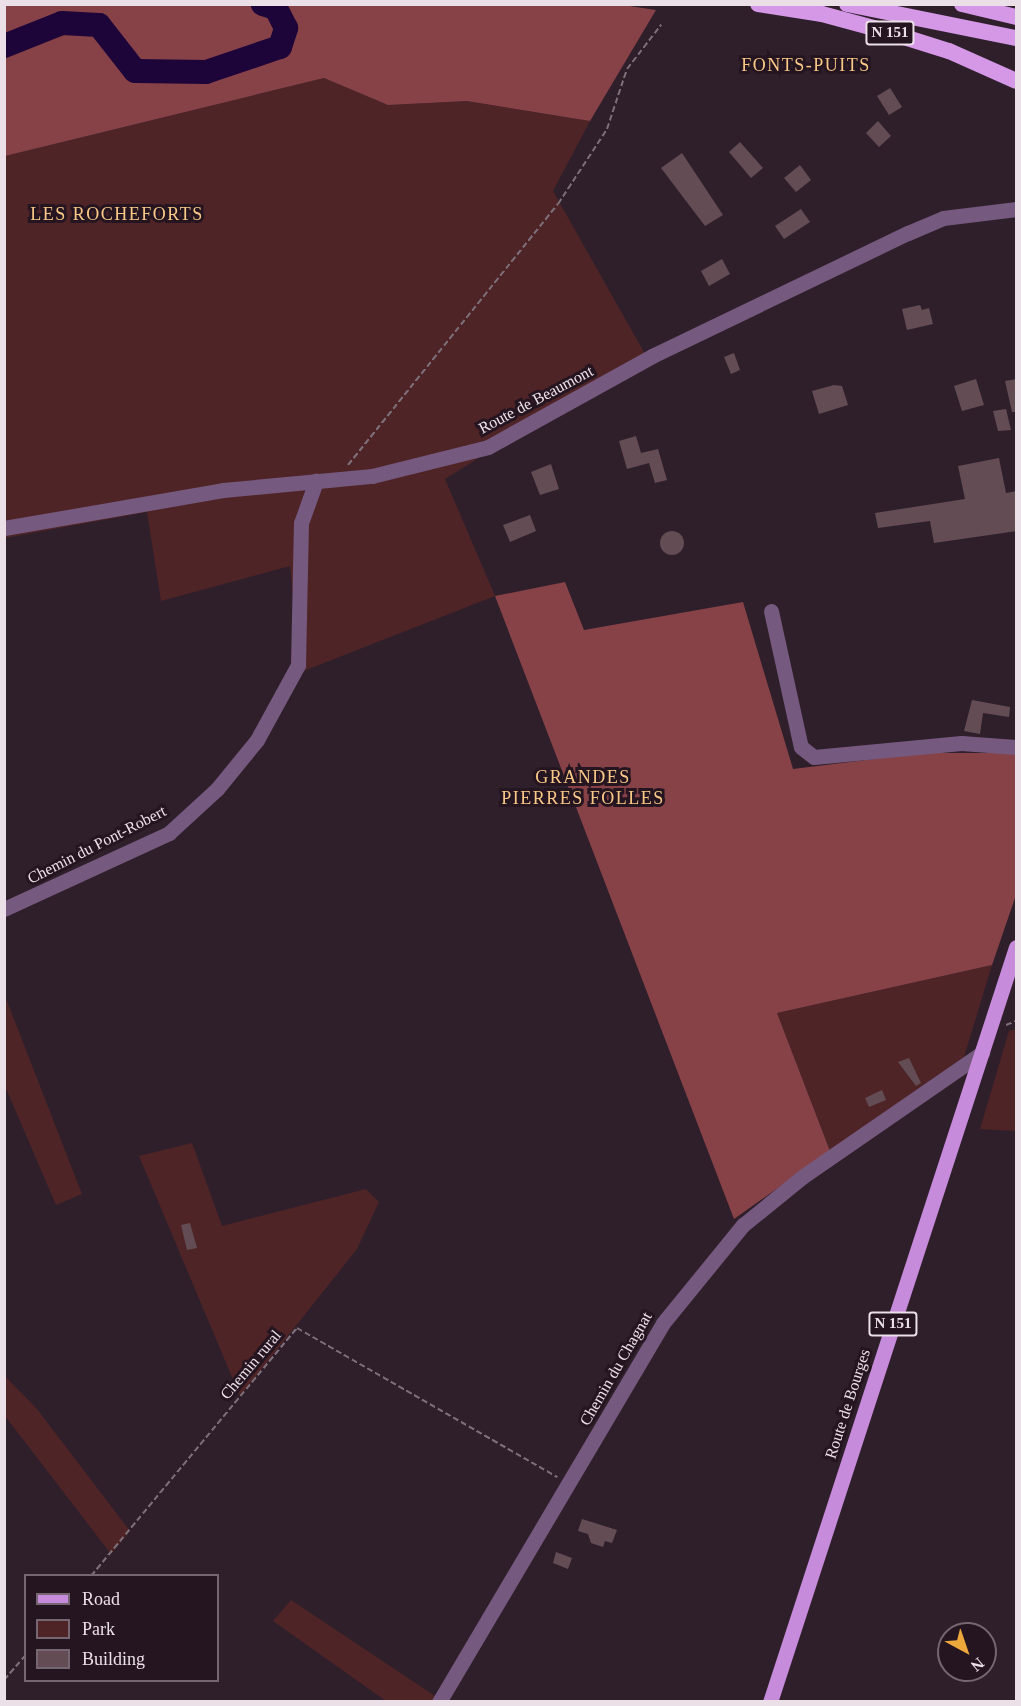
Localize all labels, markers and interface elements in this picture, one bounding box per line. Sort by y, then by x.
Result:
road number: N 151 [864,21,916,45]
district label: FONTS-PUITS [741,54,871,76]
district label: LES ROCHEFORTS [30,203,204,225]
street label: Route de Beaumont [475,362,597,438]
district label: GRANDES PIERRES FOLLES [501,767,665,810]
street label: Chemin du Pont-Robert [25,802,169,888]
street label: Chemin du Chagnat [576,1309,656,1429]
road number: N 151 [868,1312,918,1336]
street label: Chemin rural [216,1326,286,1404]
street label: Route de Bourges [821,1347,875,1461]
legend [24,1574,219,1682]
text: Road [82,1589,120,1609]
text: Park [82,1619,115,1639]
north arrow [937,1622,997,1682]
text: Building [82,1649,145,1669]
text: N [968,1654,987,1675]

